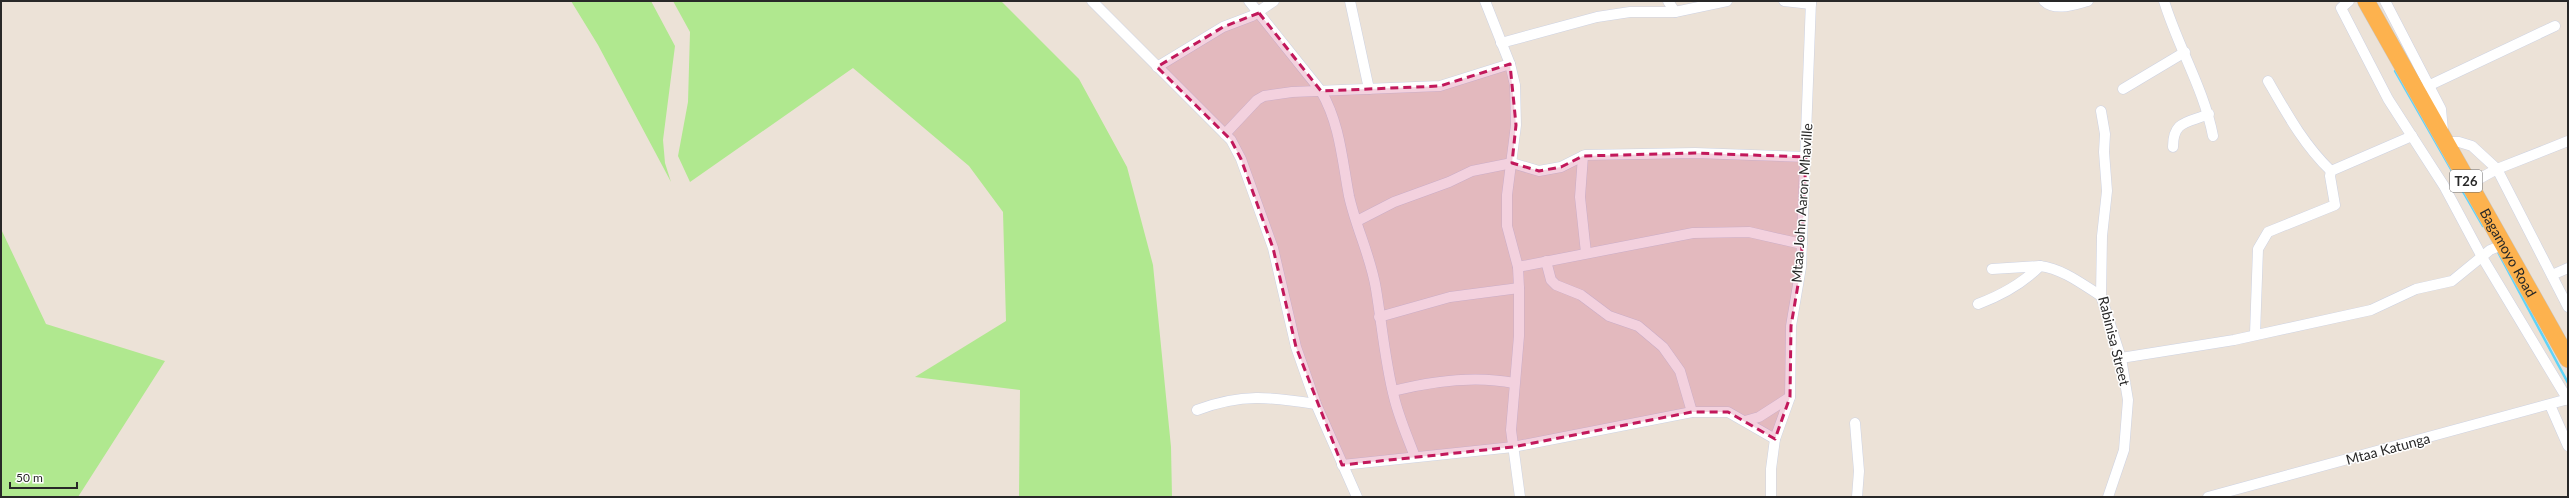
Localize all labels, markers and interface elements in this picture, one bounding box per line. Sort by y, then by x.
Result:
street label: Mtaa John Aaron Mhaville [1787,123,1816,283]
road number: T26 [2450,170,2482,192]
street label: Bagamoyo Road [2477,205,2540,300]
street label: Rabinisa Street [2095,294,2134,387]
street label: Mtaa Katunga [2344,429,2432,468]
scale bar [10,464,77,490]
text: 50 m [16,470,43,485]

